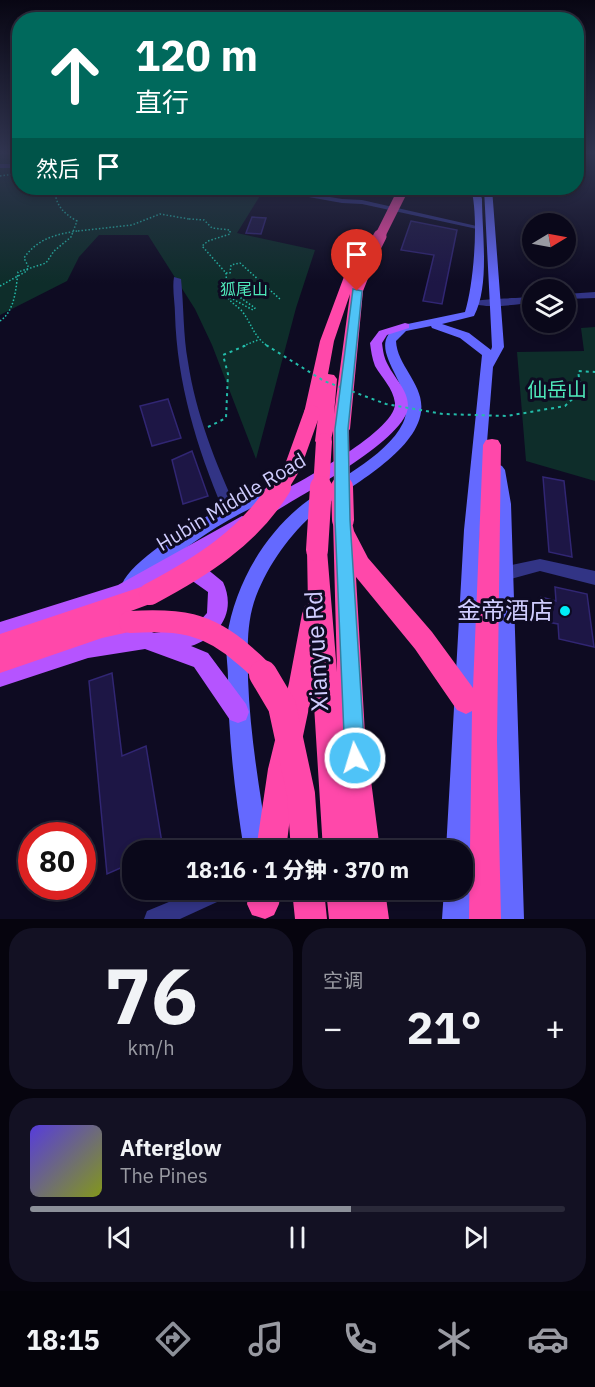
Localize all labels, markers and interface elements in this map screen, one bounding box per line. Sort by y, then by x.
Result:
text: 120 m [135,28,258,83]
icon: ahead [36,36,114,114]
text: 直行 [135,84,189,119]
icon: arrive [92,150,125,183]
text: 然后 [36,154,80,183]
north arrow [522,213,576,267]
map controls [522,213,576,333]
pin [331,229,382,291]
icon: arrive [340,238,373,271]
park label: 狐尾山 [220,279,268,299]
button: layers [522,279,576,333]
park label: 仙岳山 [527,376,587,403]
street label: Hubin Middle Road [151,446,310,557]
street label: Xianyue Rd [297,590,335,712]
place label: 金帝酒店 [457,594,553,626]
marker: 金帝酒店 [558,604,572,618]
position arrow [323,726,387,790]
speed limit sign: 80 [18,822,96,900]
text: 18:16 · 1 分钟 · 370 m [186,855,409,884]
text: 76 [104,944,198,1045]
text: 空调 [323,967,363,994]
text: 21° [406,998,482,1056]
text: − [323,1006,343,1049]
text: + [545,1006,565,1049]
text: km/h [127,1034,175,1061]
text: Afterglow [120,1133,222,1162]
text: The Pines [120,1162,208,1189]
icon: previous [103,1221,136,1254]
icon: pause [281,1221,314,1254]
icon: next [459,1221,492,1254]
icon: directions [152,1318,194,1360]
icon: music [245,1318,287,1360]
icon: phone [339,1318,381,1360]
icon: climate [433,1318,475,1360]
icon: car [527,1318,569,1360]
text: 18:15 [26,1322,100,1357]

